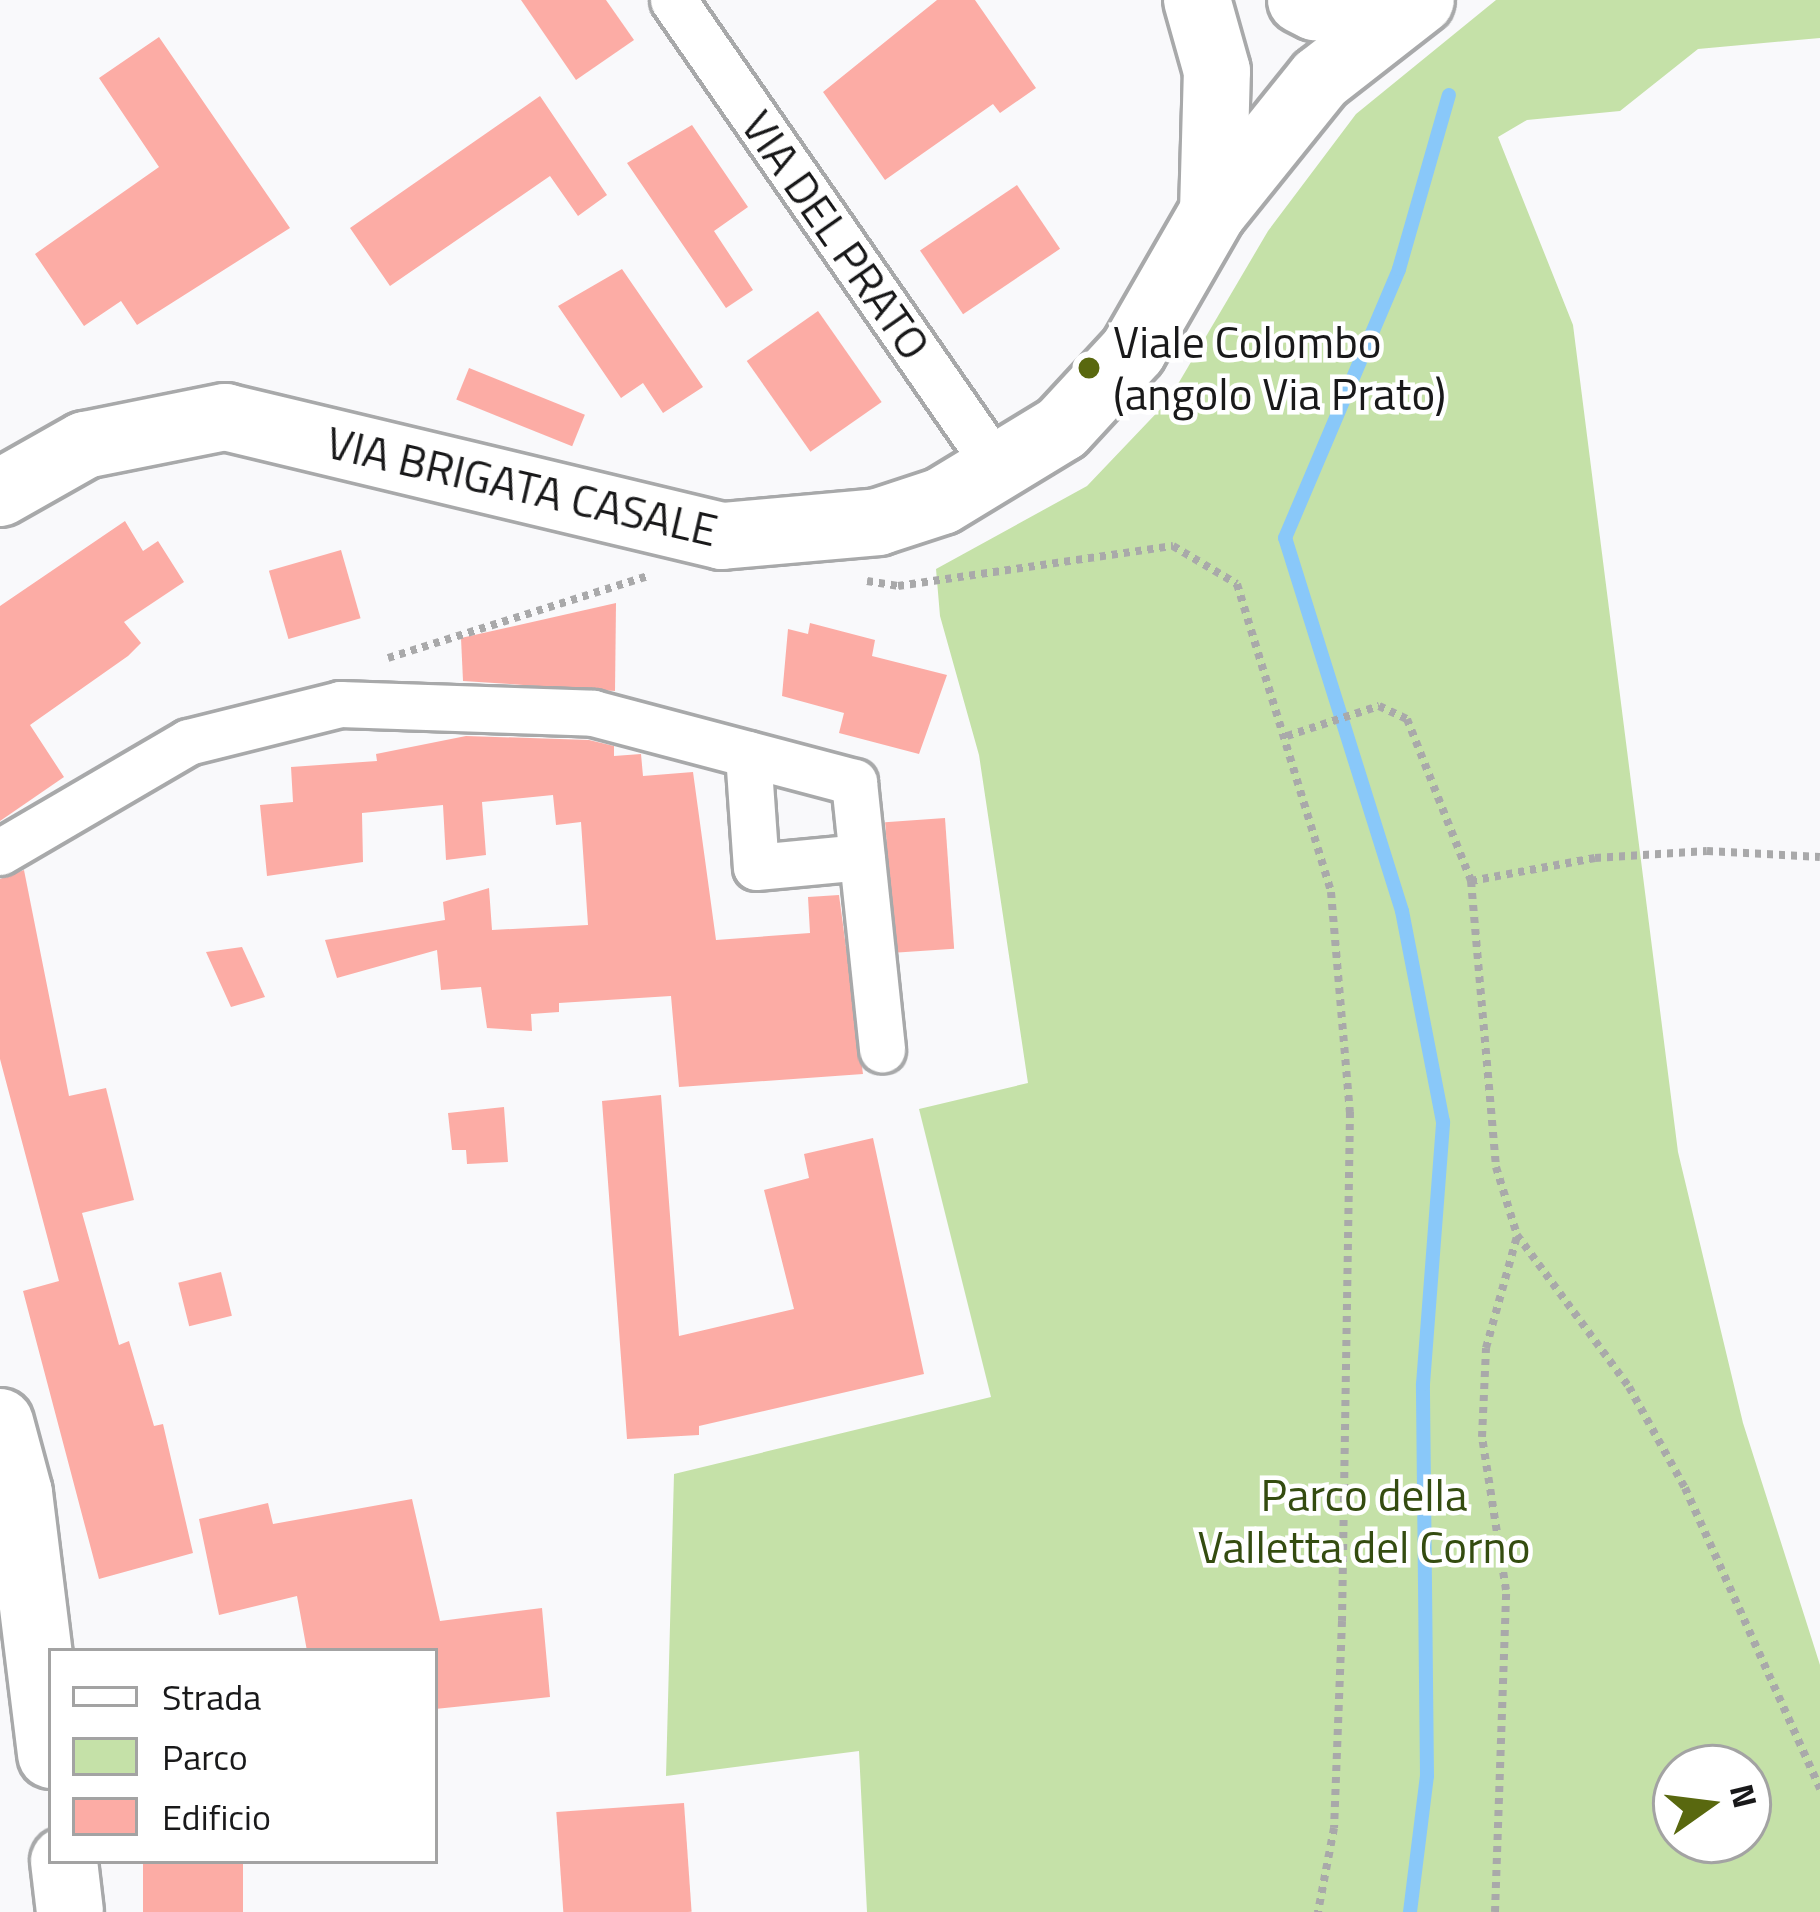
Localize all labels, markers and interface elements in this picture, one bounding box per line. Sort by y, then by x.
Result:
street label: VIA DEL PRATO [731,100,941,370]
place label: Viale Colombo (angolo Via Prato) [1113,315,1446,421]
marker: Viale Colombo (angolo Via Prato) [1076,355,1102,381]
street label: VIA BRIGATA CASALE [321,415,723,557]
park label: Parco della Valletta del Corno [1197,1468,1531,1574]
legend [48,1648,438,1864]
text: Strada [162,1669,261,1724]
text: Parco [162,1729,248,1784]
north arrow [1652,1744,1772,1864]
text: N [1717,1779,1771,1813]
text: Edificio [162,1789,271,1844]

